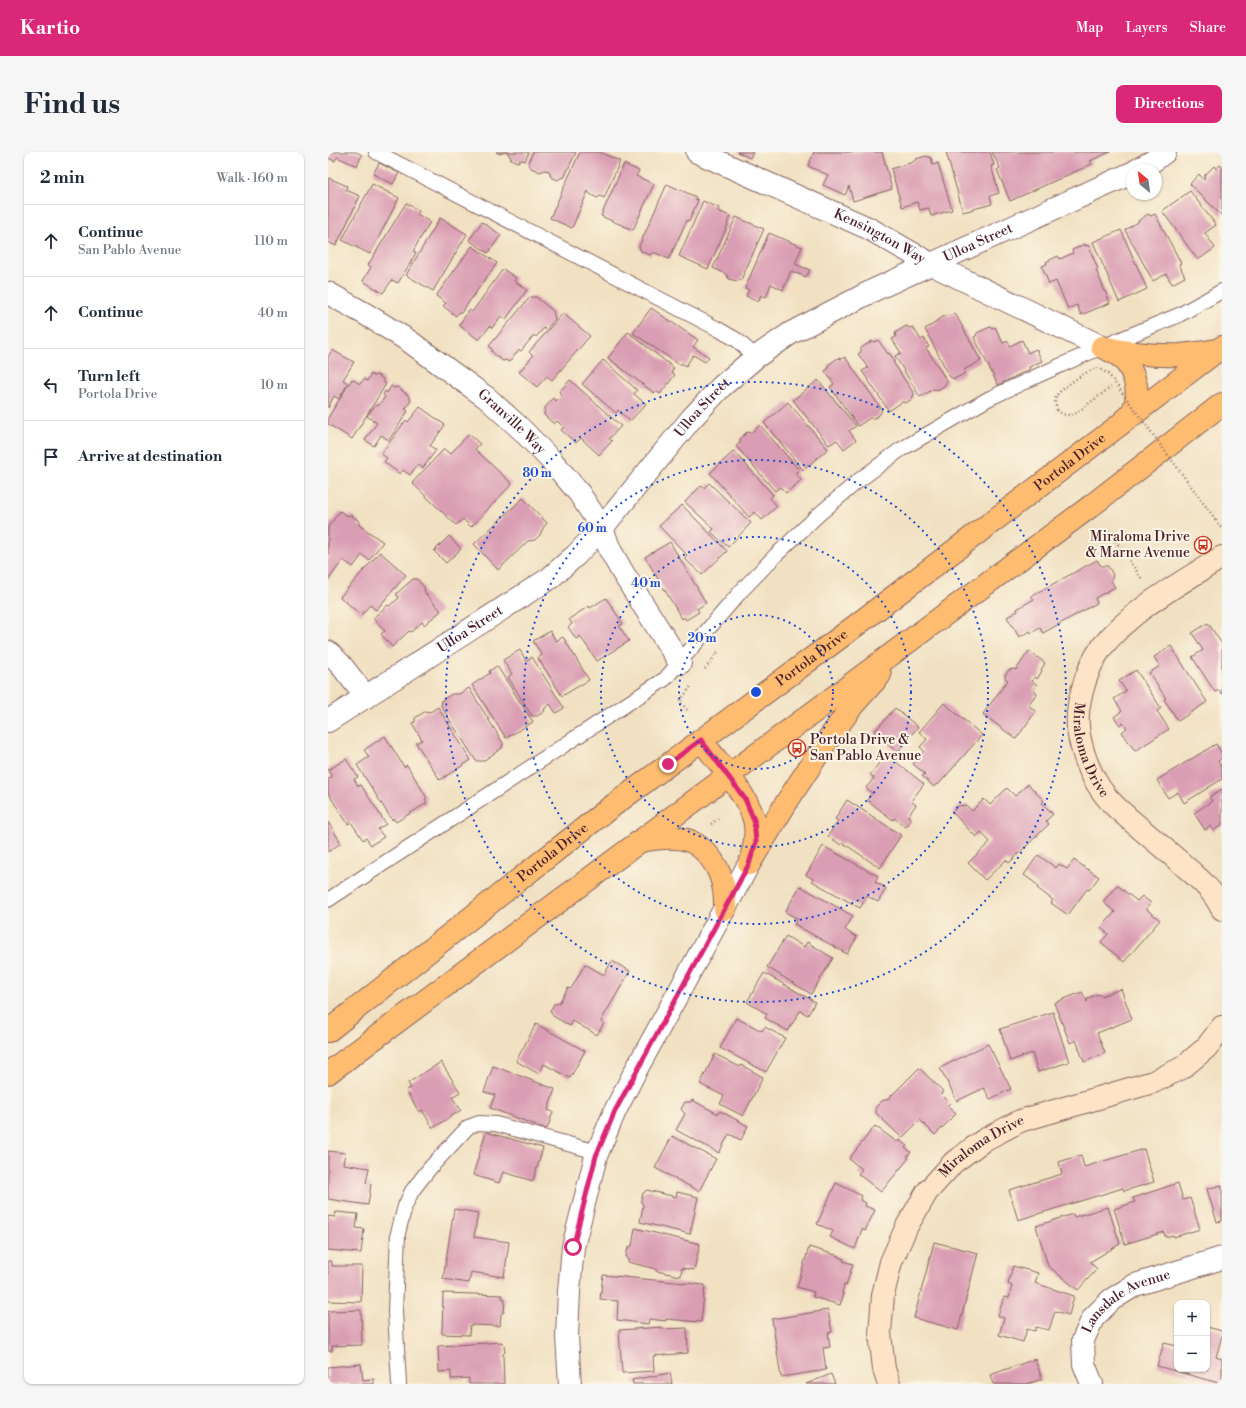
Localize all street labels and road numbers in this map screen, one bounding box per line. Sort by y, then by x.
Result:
street label: Kensington Way [831,205,929,268]
street label: Ulloa Street [940,219,1016,266]
street label: Ulloa Street [671,374,734,441]
street label: Granville Way [474,385,550,458]
street label: Portola Drive [1031,429,1110,495]
street label: Ulloa Street [434,602,506,657]
street label: Portola Drive [772,626,852,691]
street label: Miraloma Drive [1069,701,1113,801]
street label: Portola Drive [514,819,592,886]
street label: Miraloma Drive [935,1111,1026,1182]
street label: Lansdale Avenue [1078,1266,1173,1336]

